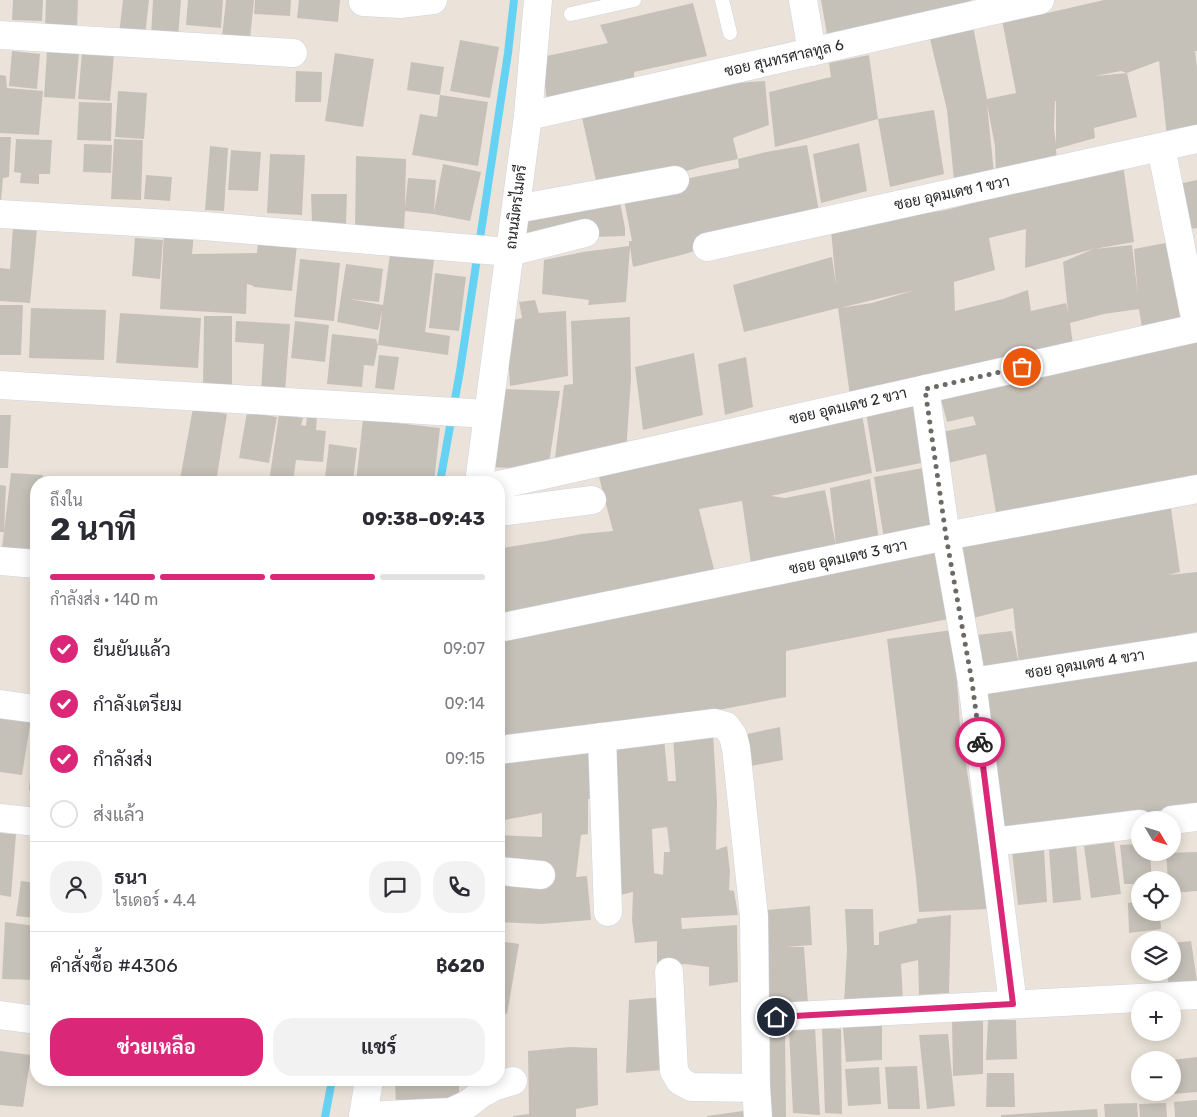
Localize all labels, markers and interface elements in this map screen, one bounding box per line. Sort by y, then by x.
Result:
street label: ซอย สุนทรศาลทูล 6 [723,36,846,82]
street label: ถนนมิตรไมตรี [501,164,530,250]
street label: ซอย อุดมเดช 1 ขวา [893,172,1012,216]
pin [1001,346,1043,388]
icon: bag [1008,353,1036,381]
street label: ซอย อุดมเดช 2 ขวา [788,384,909,430]
text: ถึงใน [50,491,83,510]
text: 09:38–09:43 [362,507,485,530]
text: 2 นาที [50,510,136,548]
street label: ซอย อุดมเดช 3 ขวา [787,536,909,580]
text: กำลังส่ง · 140 m [50,590,158,609]
icon: check [50,635,78,663]
text: ยืนยันแล้ว [93,638,171,661]
text: 09:07 [443,639,485,658]
street label: ซอย อุดมเดช 4 ขวา [1024,646,1146,684]
icon: check [50,690,78,718]
text: กำลังเตรียม [93,693,182,716]
text: 09:14 [444,694,485,713]
courier [955,717,1005,767]
icon: bike [966,728,994,756]
icon: check [50,745,78,773]
text: กำลังส่ง [93,748,152,771]
text: 09:15 [445,749,485,768]
text: ส่งแล้ว [93,803,144,826]
north arrow [1131,811,1181,861]
map controls [1131,811,1181,1101]
button: person [50,861,102,913]
button: chat [369,861,421,913]
button: phone [433,861,485,913]
text: ธนา [114,866,147,889]
button: locate [1131,871,1181,921]
text: ไรเดอร์ · 4.4 [114,891,196,910]
button: layers [1131,931,1181,981]
text: คำสั่งซื้อ #4306 [50,954,178,977]
text: ฿620 [436,954,485,977]
button: + [1131,991,1181,1041]
pin [755,996,797,1038]
icon: home [762,1003,790,1031]
button: ช่วยเหลือ [50,1018,263,1076]
button: แชร์ [273,1018,485,1076]
button: − [1131,1051,1181,1101]

